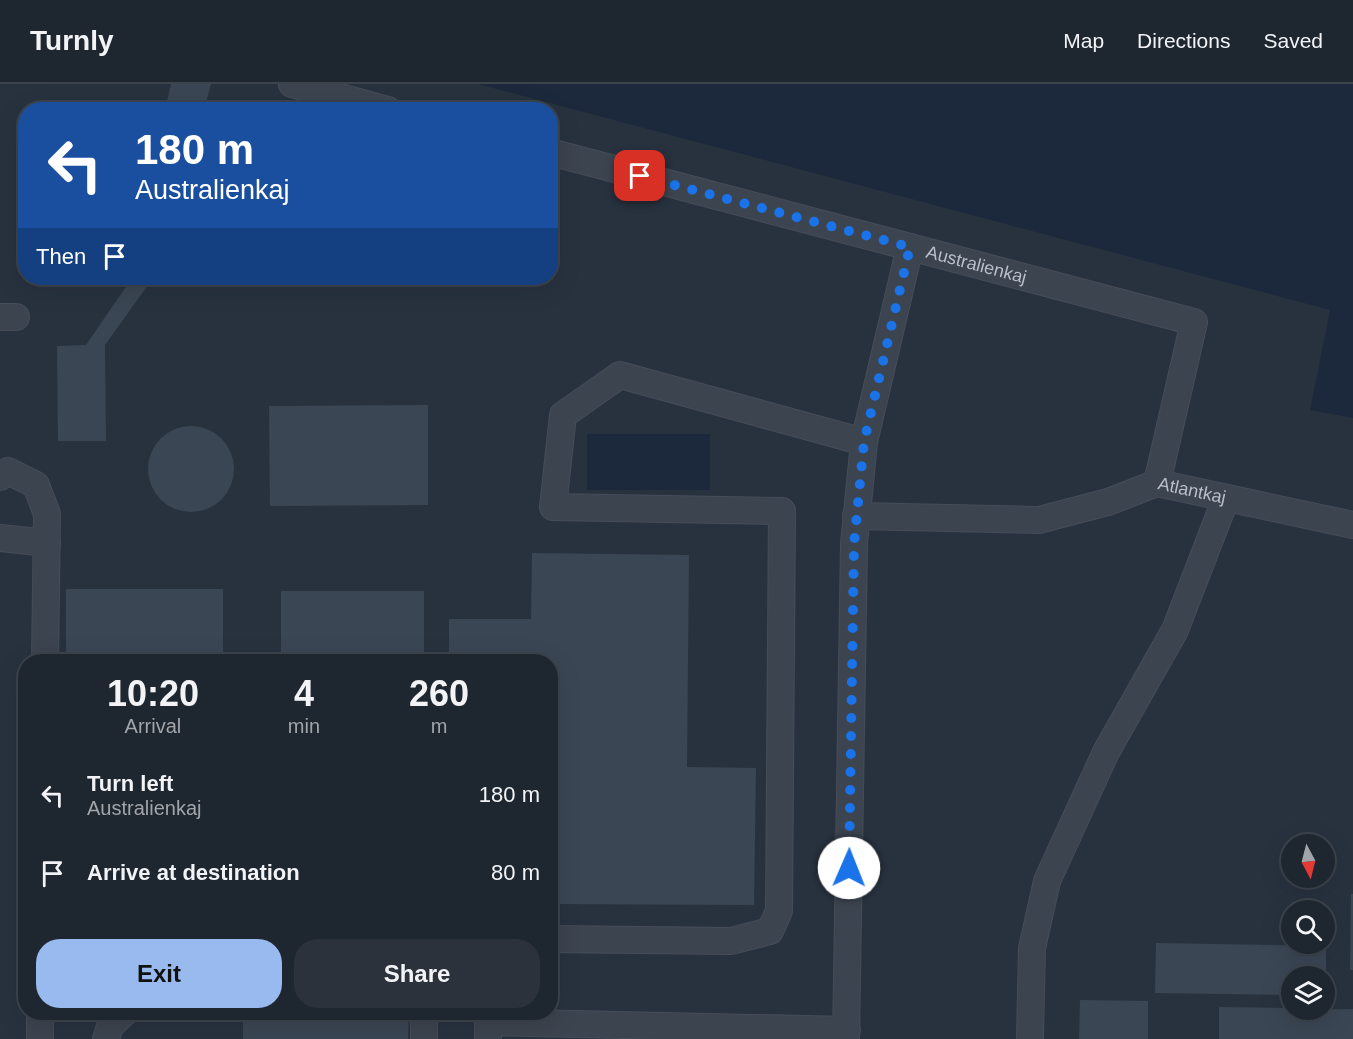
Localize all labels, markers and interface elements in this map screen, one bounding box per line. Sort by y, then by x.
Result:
text: Turnly [30,25,113,56]
text: Map [1063,29,1104,52]
text: Directions [1137,29,1230,52]
text: Saved [1263,29,1323,52]
icon: left [36,126,114,204]
text: 180 m [135,126,254,173]
pin [614,150,665,201]
icon: arrive [623,159,656,192]
text: Australienkaj [135,175,290,205]
icon: arrive [98,240,131,273]
street label: Australienkaj [924,242,1029,287]
text: Then [36,244,86,269]
street label: Atlantkaj [1156,473,1228,508]
text: 10:20 [107,673,199,714]
text: 4 [294,673,314,714]
text: 260 [409,673,469,714]
text: Arrival [125,715,181,737]
text: min [288,715,320,737]
text: m [431,715,447,737]
text: Turn left [87,771,173,796]
icon: left [36,779,69,812]
text: 180 m [479,782,540,807]
text: Australienkaj [87,797,202,819]
north arrow [1281,834,1335,888]
map controls [1281,834,1335,1020]
position arrow [817,836,881,900]
icon: arrive [36,857,69,890]
text: Arrive at destination [87,860,300,885]
text: 80 m [491,860,540,885]
button: search [1281,900,1335,954]
button: Exit [36,939,282,1008]
button: Share [294,939,540,1008]
button: layers [1281,966,1335,1020]

